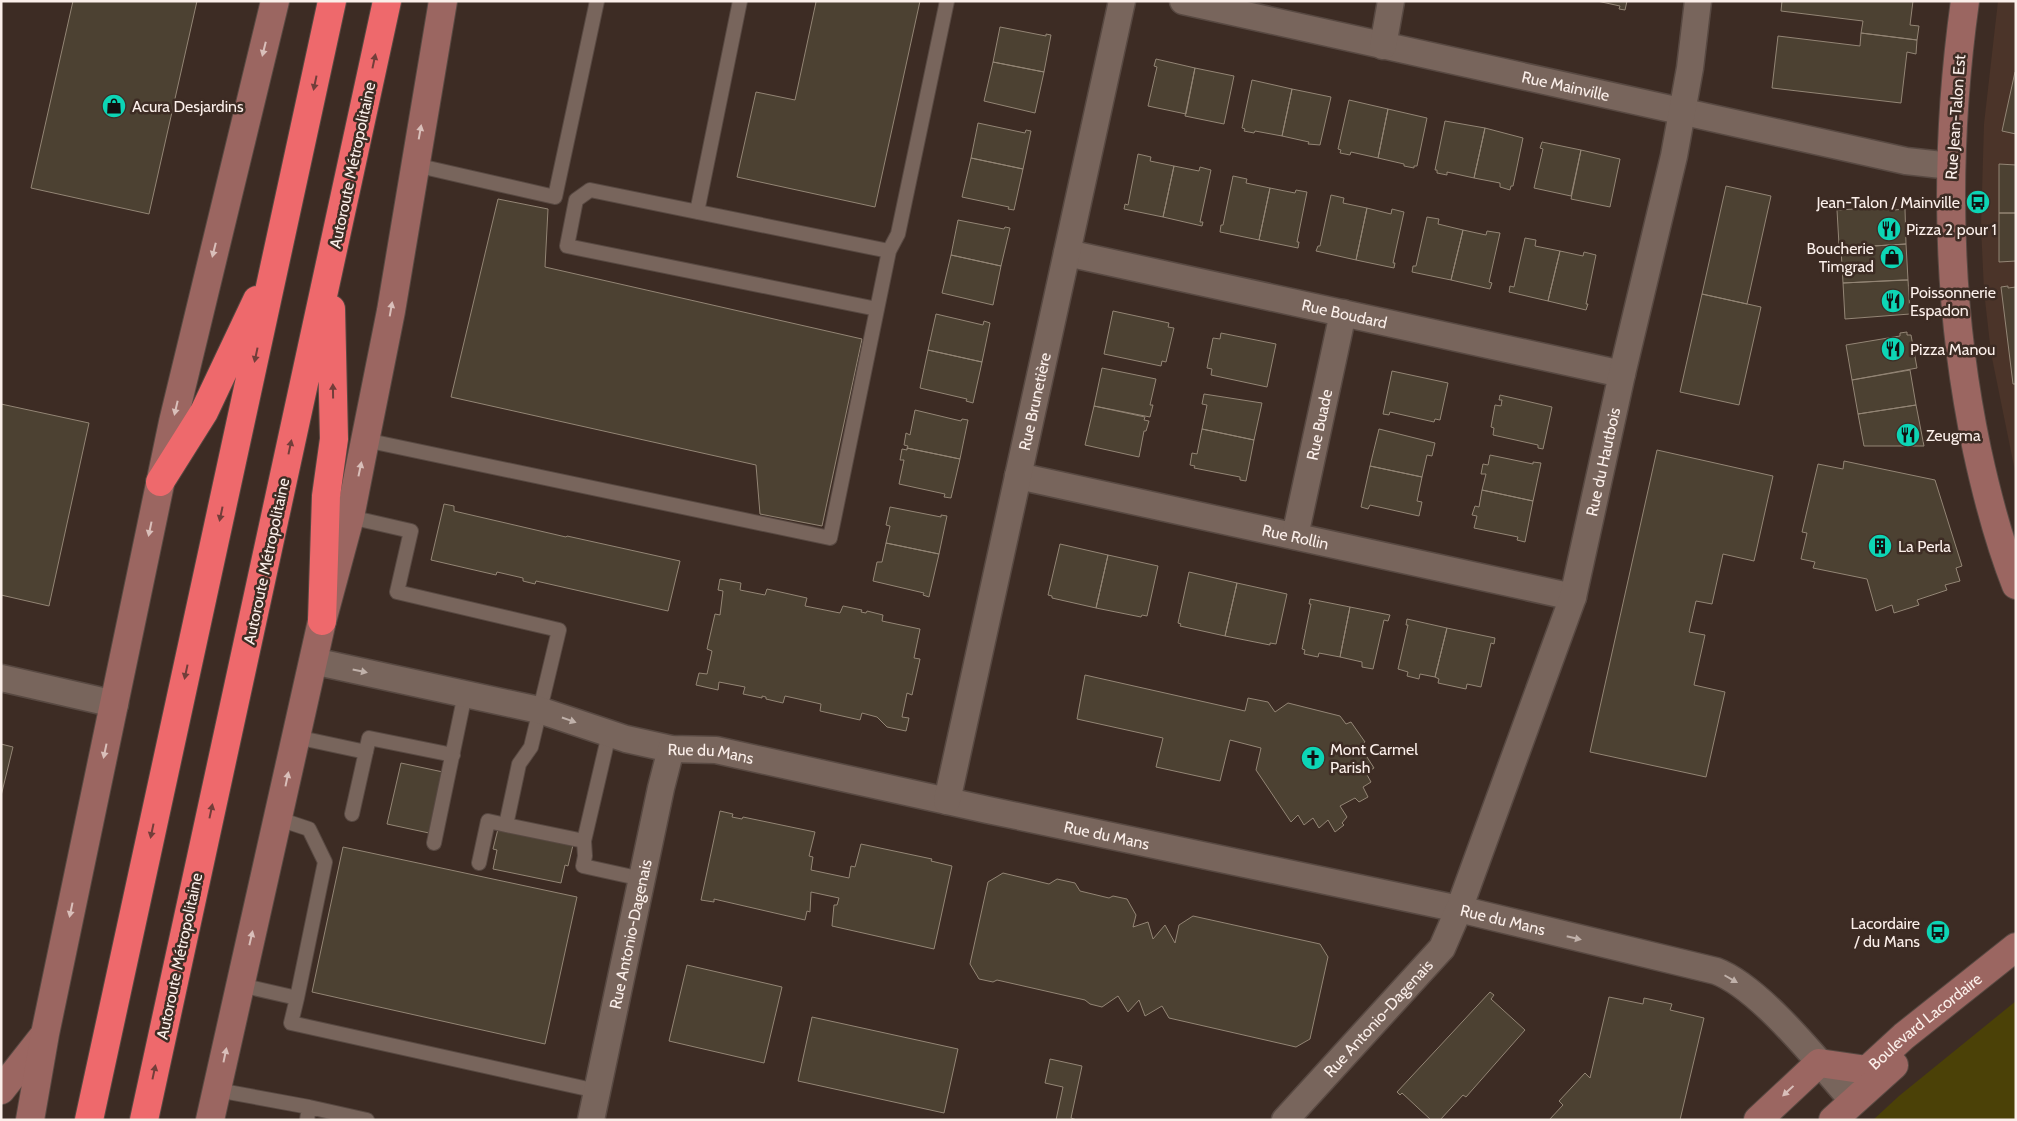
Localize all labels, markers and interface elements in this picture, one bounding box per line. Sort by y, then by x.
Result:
one-way arrow [260,41,268,56]
one-way arrow [370,53,378,68]
street label: Rue Jean-Talon Est [1942,53,1969,180]
street label: Rue Mainville [1520,67,1611,105]
one-way arrow [311,76,319,91]
street label: Autoroute Métropolitaine [326,80,379,250]
shop icon: Acura Desjardins [101,93,127,119]
place label: Acura Desjardins [132,97,244,116]
one-way arrow [417,124,425,140]
bus stop icon: Jean-Talon / Mainville [1965,189,1991,215]
place label: Jean-Talon / Mainville [1816,193,1960,212]
restaurant icon: Pizza 2 pour 1 [1876,216,1902,242]
place label: Pizza 2 pour 1 [1906,220,1997,239]
place label: Boucherie Timgrad [1806,239,1874,276]
one-way arrow [210,243,218,258]
shop icon: Boucherie Timgrad [1879,244,1905,270]
place label: Poissonnerie Espadon [1910,283,1996,320]
restaurant icon: Poissonnerie Espadon [1880,288,1906,314]
street label: Rue Boudard [1300,295,1389,333]
one-way arrow [387,301,395,317]
restaurant icon: Pizza Manou [1880,336,1906,362]
place label: Pizza Manou [1910,340,1996,359]
one-way arrow [252,347,260,362]
street label: Rue Brunetière [1015,351,1055,452]
one-way arrow [329,382,337,398]
street label: Rue Buade [1303,387,1336,462]
one-way arrow [172,401,180,416]
street label: Rue du Hautbois [1582,405,1624,518]
restaurant icon: Zeugma [1895,422,1921,448]
place label: Zeugma [1926,426,1981,445]
one-way arrow [286,439,294,454]
one-way arrow [356,460,364,476]
street label: Autoroute Métropolitaine [240,476,293,646]
one-way arrow [217,506,225,521]
street label: Rue Rollin [1260,520,1331,553]
one-way arrow [146,522,154,538]
building icon: La Perla [1867,533,1893,559]
place label: La Perla [1898,537,1951,556]
one-way arrow [182,665,190,680]
one-way arrow [353,667,368,675]
one-way arrow [562,717,577,724]
street label: Rue du Mans [667,740,756,768]
place label: Mont Carmel Parish [1330,740,1418,777]
one-way arrow [101,744,109,759]
church icon: Mont Carmel Parish [1300,745,1326,771]
one-way arrow [283,772,291,787]
one-way arrow [207,803,215,818]
street label: Rue du Mans [1062,817,1151,854]
one-way arrow [148,824,156,839]
street label: Rue Antonio-Dagenais [606,857,656,1011]
street label: Autoroute Métropolitaine [153,871,206,1041]
street label: Rue du Mans [1458,901,1547,940]
one-way arrow [67,903,75,918]
place label: Lacordaire / du Mans [1851,914,1920,951]
bus stop icon: Lacordaire / du Mans [1925,919,1951,945]
one-way arrow [247,930,255,945]
one-way arrow [1567,934,1582,942]
street label: Rue Antonio-Dagenais [1320,955,1437,1081]
street label: Boulevard Lacordaire [1865,969,1986,1074]
one-way arrow [1725,974,1738,983]
one-way arrow [221,1048,229,1063]
one-way arrow [150,1065,158,1080]
one-way arrow [1782,1085,1794,1097]

